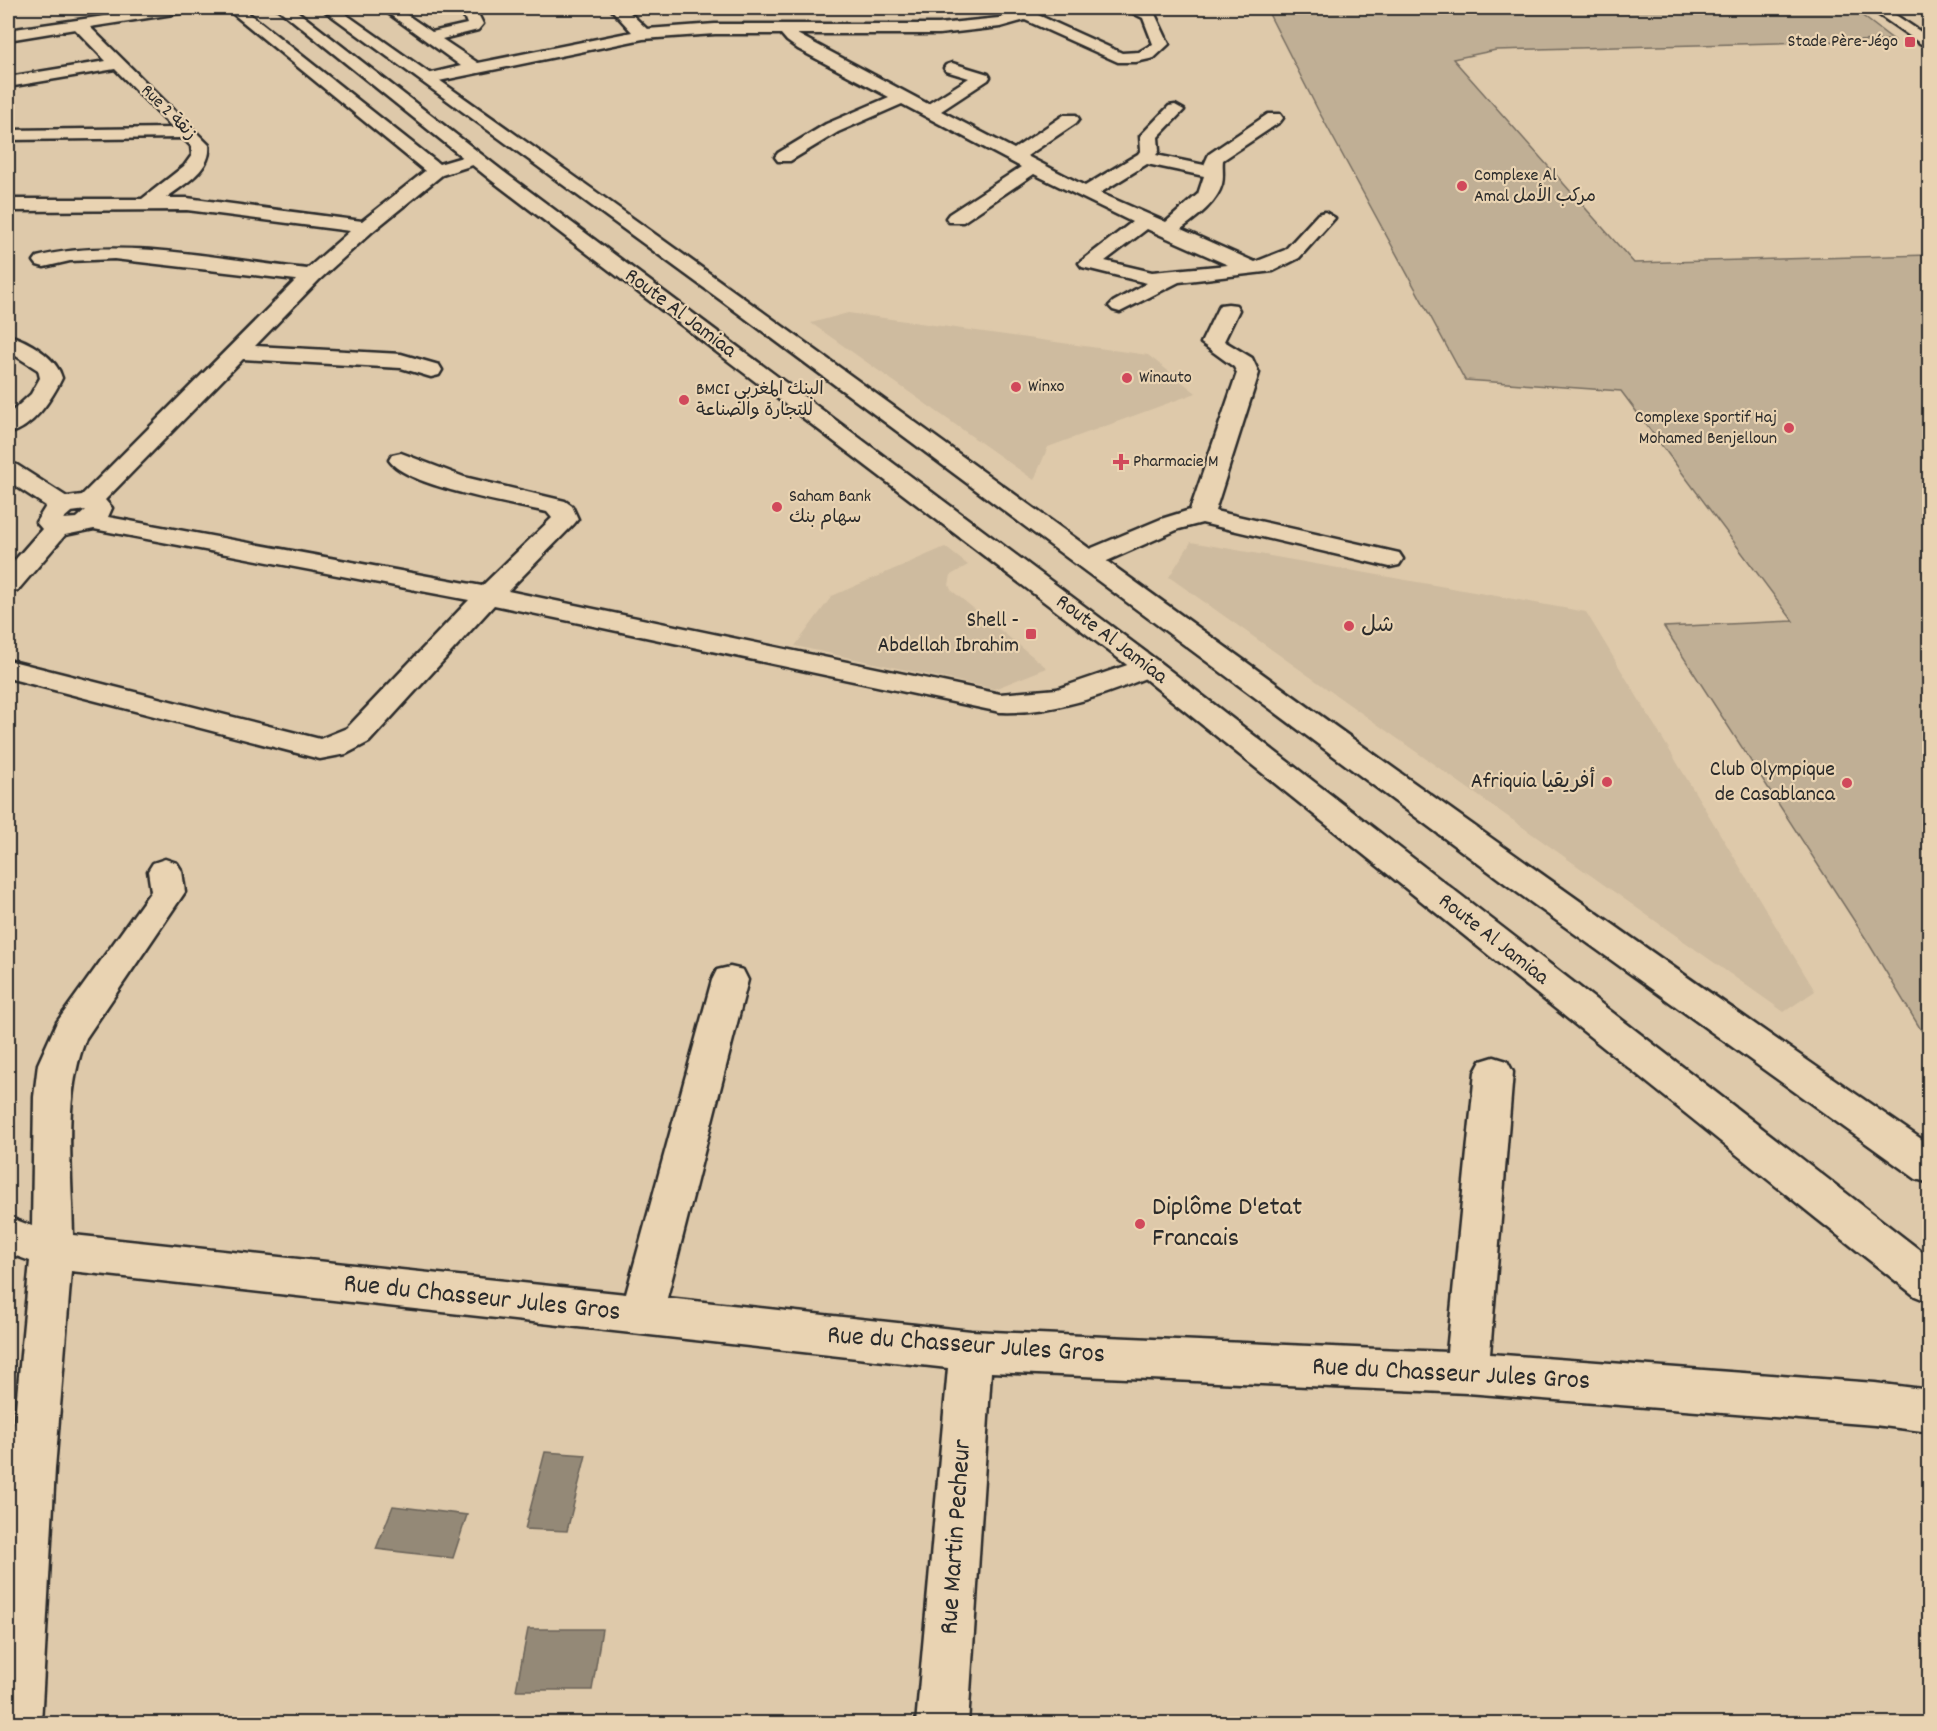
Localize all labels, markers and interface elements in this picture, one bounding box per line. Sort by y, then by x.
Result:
place label: Stade Père-Jégo [1788,30,1898,55]
marker: Stade Père-Jégo [1903,35,1917,49]
street label: Rue 2 زنقة [134,79,202,147]
place label: Complexe Al Amal مركب الأمل [1474,164,1596,210]
marker: Complexe Al Amal مركب الأمل [1455,179,1469,193]
street label: Route Al Jamiaa [617,262,743,367]
place label: Winauto [1139,366,1192,391]
marker: Winauto [1120,371,1134,385]
place label: Winxo [1028,375,1065,400]
place label: BMCI البنك المغربي للتجارة والصناعة [696,378,824,424]
marker: Winxo [1009,380,1023,394]
marker: BMCI البنك المغربي للتجارة والصناعة [677,393,691,407]
place label: Complexe Sportif Haj Mohamed Benjelloun [1635,406,1777,452]
marker: Complexe Sportif Haj Mohamed Benjelloun [1782,421,1796,435]
place label: Pharmacie M [1133,450,1218,475]
marker: Pharmacie M [1114,455,1128,469]
place label: Saham Bank سهام بنك [789,485,871,531]
marker: Saham Bank سهام بنك [770,500,784,514]
street label: Route Al Jamiaa [1048,588,1174,693]
place label: Shell - Abdellah Ibrahim [878,606,1019,662]
place label: شل [1361,611,1394,642]
marker: شل [1342,619,1356,633]
marker: Shell - Abdellah Ibrahim [1024,627,1038,641]
place label: Club Olympique de Casablanca [1710,755,1836,811]
place label: Afriquia أفريقيا [1471,766,1596,798]
marker: Afriquia أفريقيا [1600,775,1614,789]
marker: Club Olympique de Casablanca [1840,776,1854,790]
street label: Route Al Jamiaa [1431,887,1556,994]
place label: Diplôme D'etat Francais [1152,1189,1302,1259]
marker: Diplôme D'etat Francais [1133,1217,1147,1231]
street label: Rue du Chasseur Jules Gros [341,1265,623,1333]
street label: Rue du Chasseur Jules Gros [826,1317,1106,1375]
street label: Rue du Chasseur Jules Gros [1311,1348,1591,1402]
street label: Rue Martin Pecheur [931,1438,983,1636]

